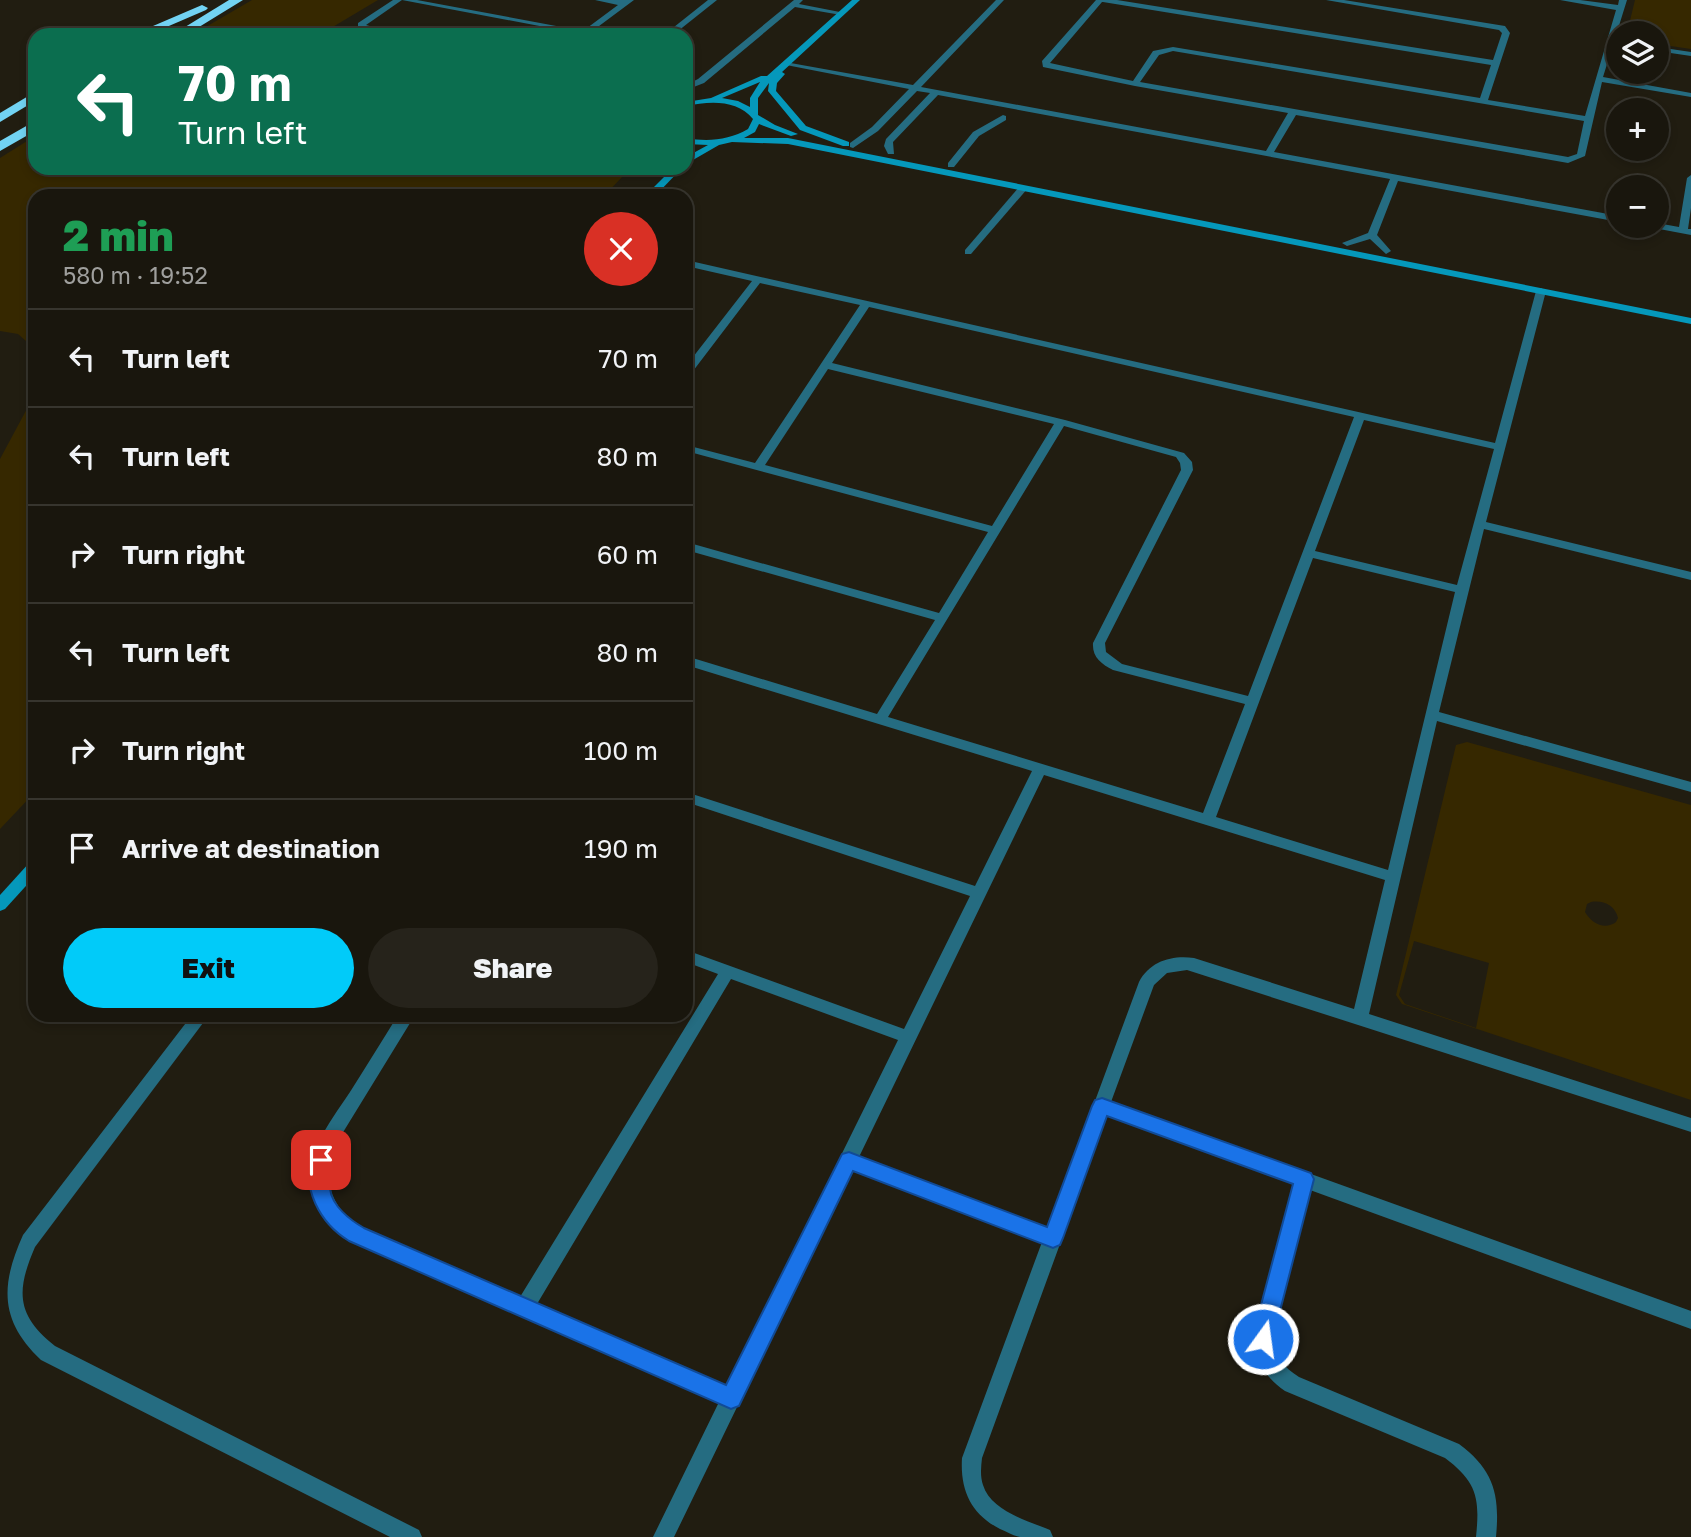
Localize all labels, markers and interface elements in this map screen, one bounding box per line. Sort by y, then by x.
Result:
map controls [1606,21,1669,238]
button: layers [1606,21,1669,84]
text: 70 m [178,53,292,112]
icon: left [63,56,154,147]
button: + [1606,98,1669,161]
text: Turn left [178,113,307,151]
button: − [1606,175,1669,238]
text: 2 min [63,210,174,260]
button: close [584,212,658,286]
text: 580 m · 19:52 [63,261,208,289]
icon: left [63,339,101,377]
text: Turn left [122,343,230,374]
text: 70 m [599,343,658,374]
icon: left [63,437,101,475]
text: Turn left [122,441,230,472]
text: 80 m [597,441,658,472]
icon: right [63,535,101,573]
text: Turn right [122,539,245,570]
text: 60 m [597,539,658,570]
icon: left [63,633,101,671]
text: Turn left [122,637,230,668]
text: 80 m [597,637,658,668]
icon: right [63,731,101,769]
text: Turn right [122,735,245,766]
text: 100 m [584,735,658,766]
icon: arrive [63,829,101,867]
text: Arrive at destination [122,833,380,864]
text: 190 m [584,833,658,864]
button: Exit [63,928,354,1008]
button: Share [368,928,658,1008]
pin [291,1130,351,1190]
icon: arrive [302,1141,340,1179]
position arrow [1226,1302,1300,1376]

